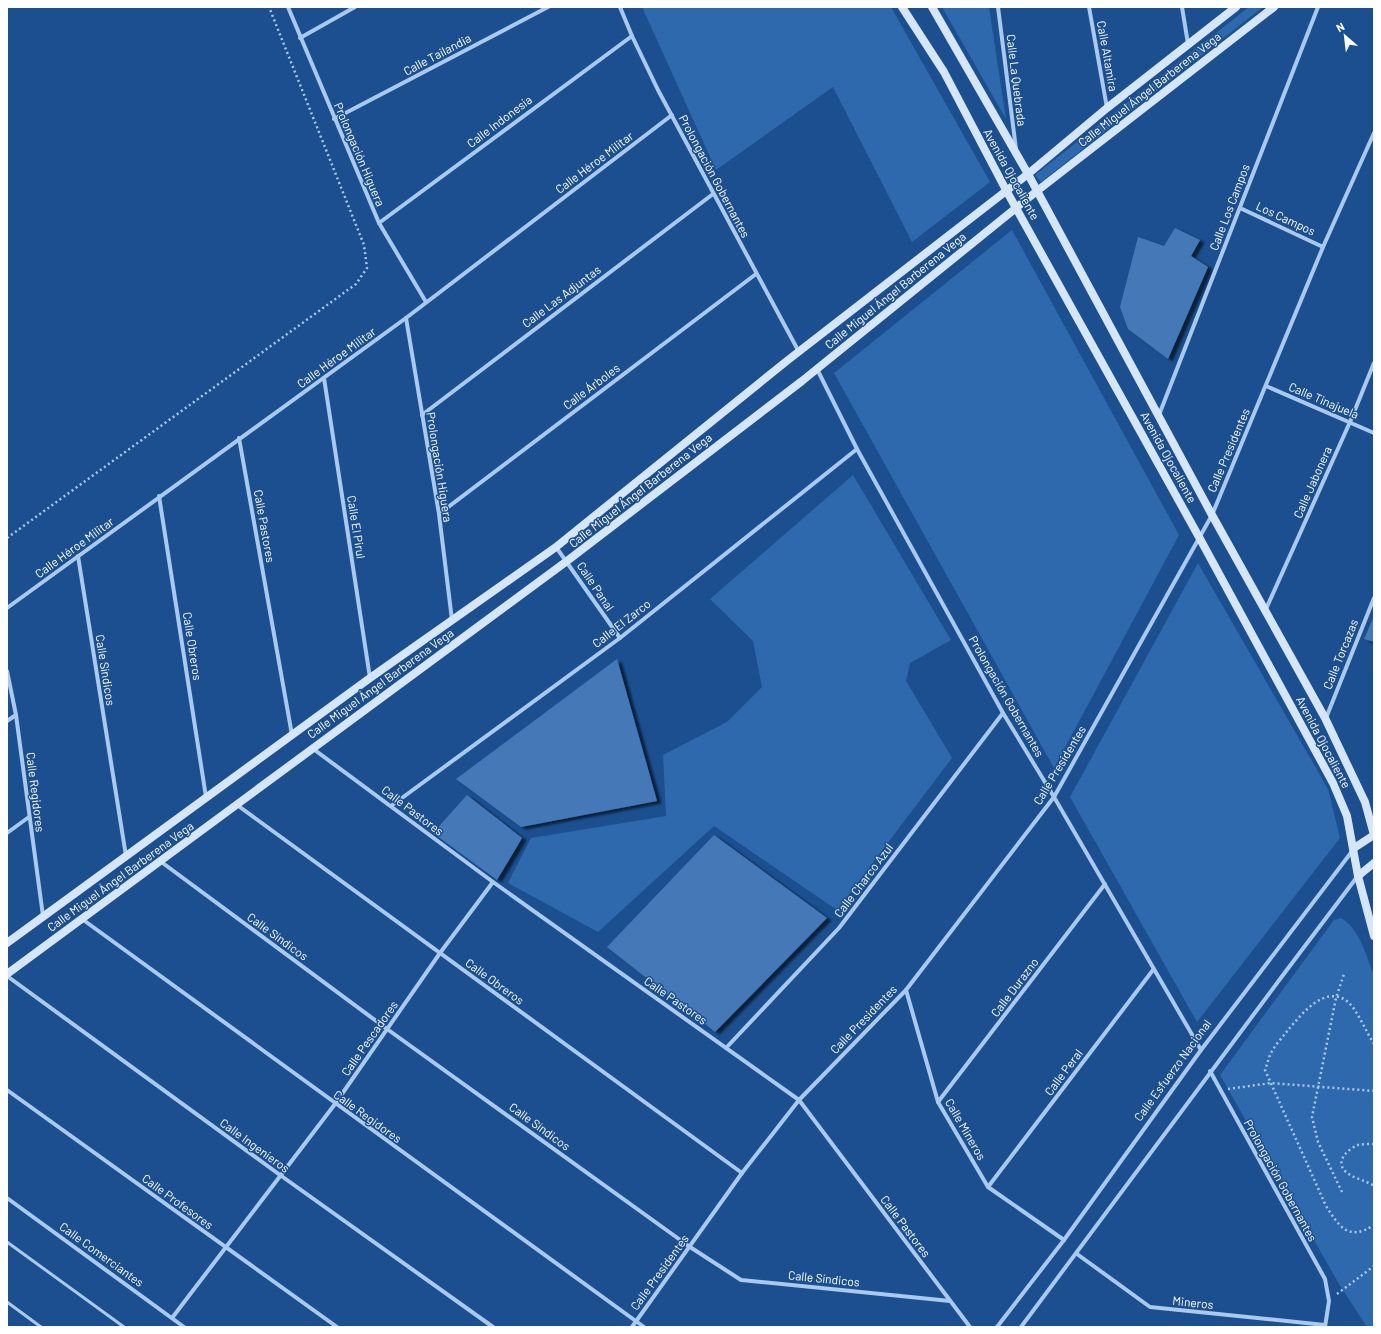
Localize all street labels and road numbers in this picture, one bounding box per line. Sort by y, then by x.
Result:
street label: Calle Altamira [1095,20,1121,92]
street label: Calle Miguel Ángel Barberena Vega [1075,29,1223,149]
street label: Calle Tailandia [401,30,473,78]
street label: Calle La Quebrada [1004,33,1030,127]
street label: Calle Indonesia [464,92,534,150]
street label: Prolongación Higuera [332,100,388,208]
street label: Prolongación Gobernantes [677,112,754,240]
street label: Avenida Ojocaliente [981,126,1043,222]
street label: Calle Héroe Militar [552,128,636,196]
street label: Calle Los Campos [1206,162,1252,252]
street label: Los Campos [1254,198,1318,238]
street label: Calle Miguel Ángel Barberena Vega [822,229,968,351]
street label: Calle Las Adjuntas [519,262,603,330]
street label: Calle Héroe Militar [294,323,379,390]
street label: Calle Árboles [560,360,622,412]
street label: Calle Tinajuela [1287,379,1361,421]
street label: Calle Presidentes [1204,406,1252,494]
street label: Avenida Ojocaliente [1138,409,1200,505]
street label: Prolongación Higuera [424,411,456,523]
street label: Calle Miguel Ángel Barberena Vega [566,430,714,550]
street label: Calle Jabonera [1290,444,1334,520]
street label: Calle Pastores [252,488,278,564]
street label: Calle El Pirul [345,494,369,560]
street label: Calle Héroe Militar [32,513,117,580]
street label: Calle Panal [574,559,618,613]
street label: Calle El Zarco [589,596,653,650]
street label: Calle Obreros [181,611,205,681]
street label: Calle Torcazas [1320,617,1360,691]
street label: Calle Miguel Ángel Barberena Vega [304,625,456,741]
street label: Calle Síndicos [93,633,119,707]
street label: Prolongación Gobernantes [967,633,1048,759]
street label: Avenida Ojocaliente [1294,694,1354,790]
street label: Calle Presidentes [1030,723,1088,807]
street label: Calle Regidores [24,751,48,833]
street label: Calle Pastores [379,782,447,838]
street label: Calle Miguel Ángel Barberena Vega [44,818,196,934]
street label: Calle Charco Azul [831,840,895,920]
street label: Calle Síndicos [245,909,311,963]
street label: Calle Obreros [463,955,527,1007]
street label: Calle Durazno [987,955,1041,1019]
street label: Calle Pastores [642,973,710,1027]
street label: Calle Presidentes [827,982,899,1056]
street label: Calle Pescadores [338,998,400,1078]
street label: Calle Esfuerzo Nacional [1131,1017,1213,1123]
street label: Calle Peral [1041,1046,1085,1098]
street label: Calle Regidores [331,1087,405,1145]
street label: Calle Mineros [943,1096,989,1162]
street label: Calle Síndicos [507,1099,573,1153]
street label: Calle Ingenieros [217,1115,293,1175]
street label: Prolongación Gobernantes [1242,1117,1321,1244]
street label: Calle Profesores [140,1171,216,1232]
street label: Calle Pastores [878,1192,934,1260]
street label: Calle Comerciantes [57,1219,147,1289]
street label: Calle Presidentes [627,1231,691,1312]
street label: Calle Síndicos [788,1267,861,1289]
street label: Mineros [1172,1293,1214,1311]

